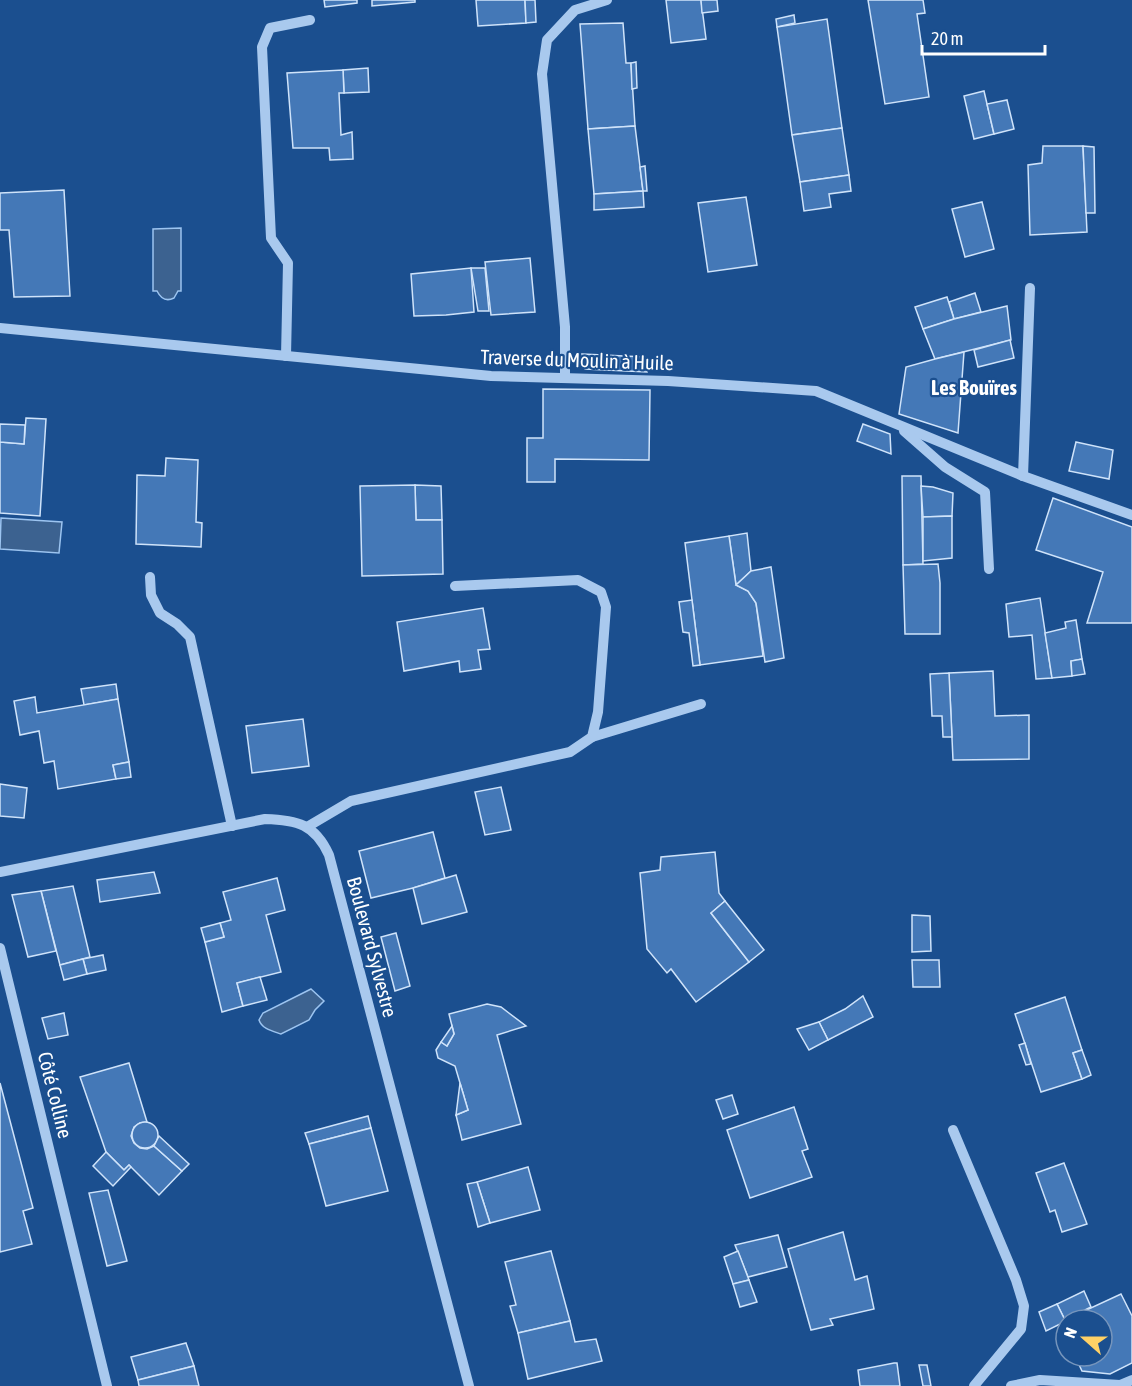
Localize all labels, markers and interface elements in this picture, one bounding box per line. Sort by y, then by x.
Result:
scale bar [922,18,1045,56]
text: 20 m [931,28,963,49]
street label: Traverse du Moulin à Huile [480,345,674,374]
district label: Les Bouïres [931,375,1018,399]
street label: Boulevard Sylvestre [343,874,402,1020]
street label: Côté Colline [34,1049,77,1140]
north arrow [1054,1308,1114,1368]
text: N [1060,1325,1080,1340]

